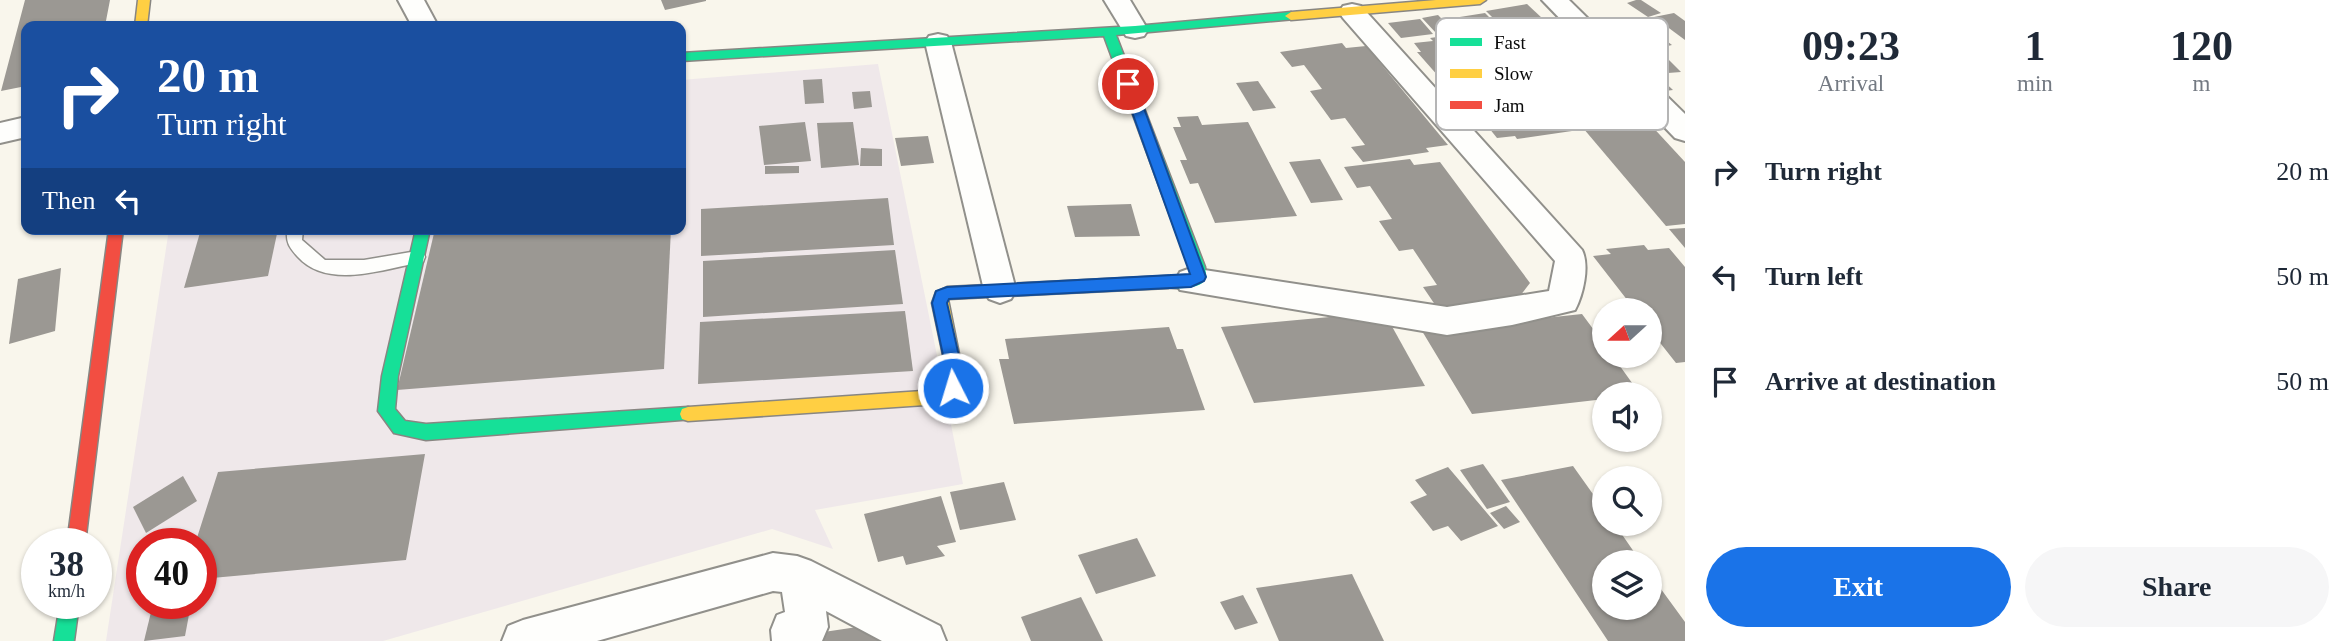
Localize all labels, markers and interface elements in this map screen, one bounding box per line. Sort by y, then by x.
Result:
legend [1436,18,1668,130]
text: 09:23 [1802,23,1900,69]
text: 1 [2024,23,2045,69]
text: 120 [2170,23,2233,69]
text: Fast [1494,32,1526,53]
text: 20 m [157,48,259,103]
icon: right [42,49,133,140]
pin [1098,54,1158,114]
text: Slow [1494,63,1533,84]
icon: arrive [1109,65,1147,103]
text: Arrival [1818,71,1884,96]
text: min [2017,71,2053,96]
text: m [2192,71,2210,96]
text: Jam [1494,95,1525,116]
text: Turn right [157,106,287,142]
icon: right [1706,153,1744,191]
text: Turn right [1765,157,1882,186]
text: 20 m [2276,157,2329,186]
icon: left [109,182,147,220]
text: Then [42,186,95,215]
icon: left [1706,258,1744,296]
text: Turn left [1765,262,1863,291]
text: 50 m [2276,262,2329,291]
north arrow [1592,298,1662,368]
map controls [1592,298,1662,620]
position arrow [916,351,990,425]
icon: arrive [1706,363,1744,401]
text: Arrive at destination [1765,367,1996,396]
text: 50 m [2276,367,2329,396]
button: sound [1592,382,1662,452]
button: search [1592,466,1662,536]
speed limit sign: 40 [126,528,217,619]
text: 38 [49,545,84,584]
button: Exit [1706,547,2011,627]
button: Share [2025,547,2329,627]
button: layers [1592,550,1662,620]
text: km/h [48,581,85,601]

